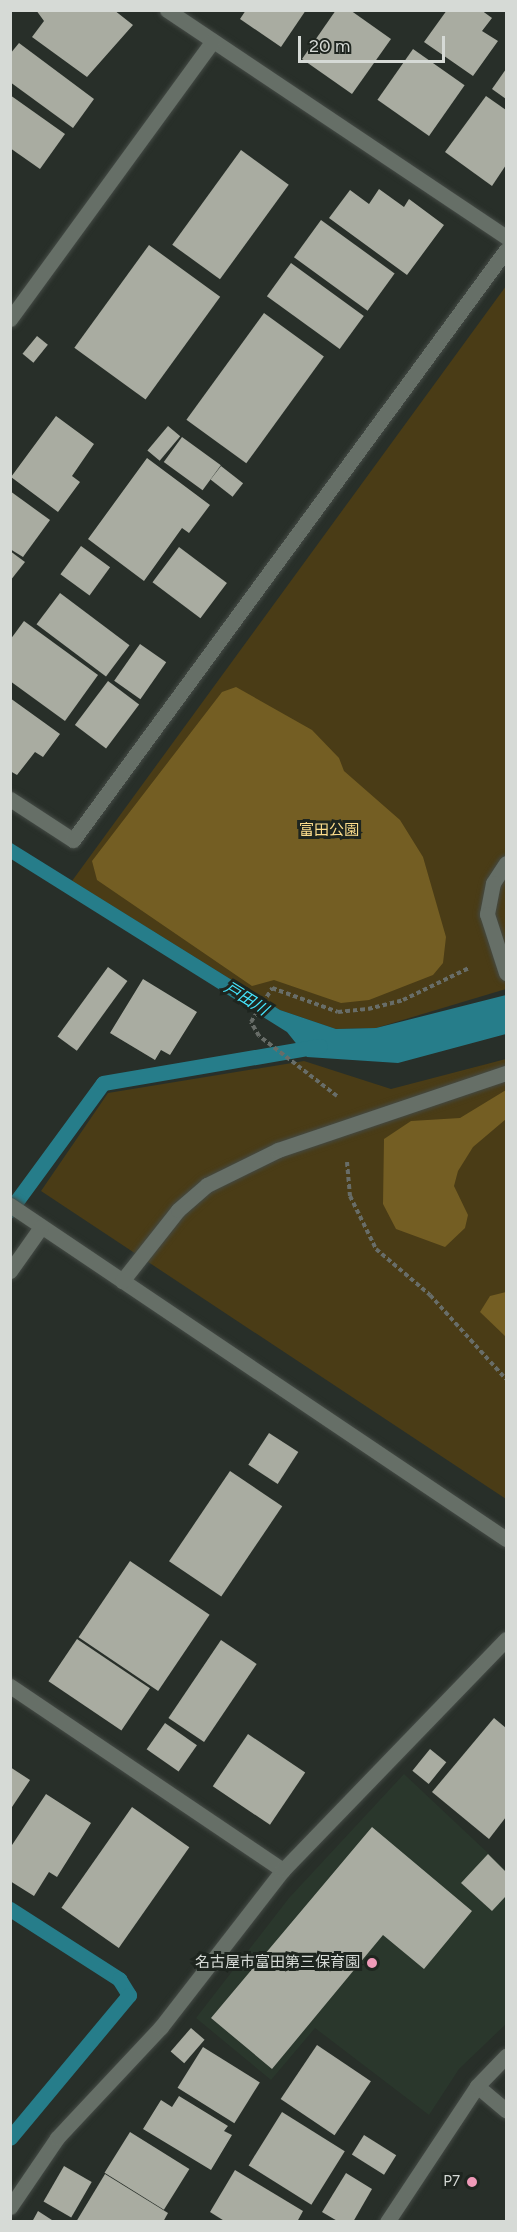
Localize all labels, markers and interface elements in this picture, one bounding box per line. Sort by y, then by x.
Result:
scale bar [301,24,448,62]
text: 20 m [309,35,350,57]
park label: 富田公園 [299,822,359,840]
water label: 戸田川 [221,978,271,1020]
place label: 名古屋市富田第三保育園 [195,1954,360,1972]
marker: 名古屋市富田第三保育園 [365,1956,379,1970]
place label: P7 [443,2173,460,2191]
marker: P7 [465,2175,479,2189]

